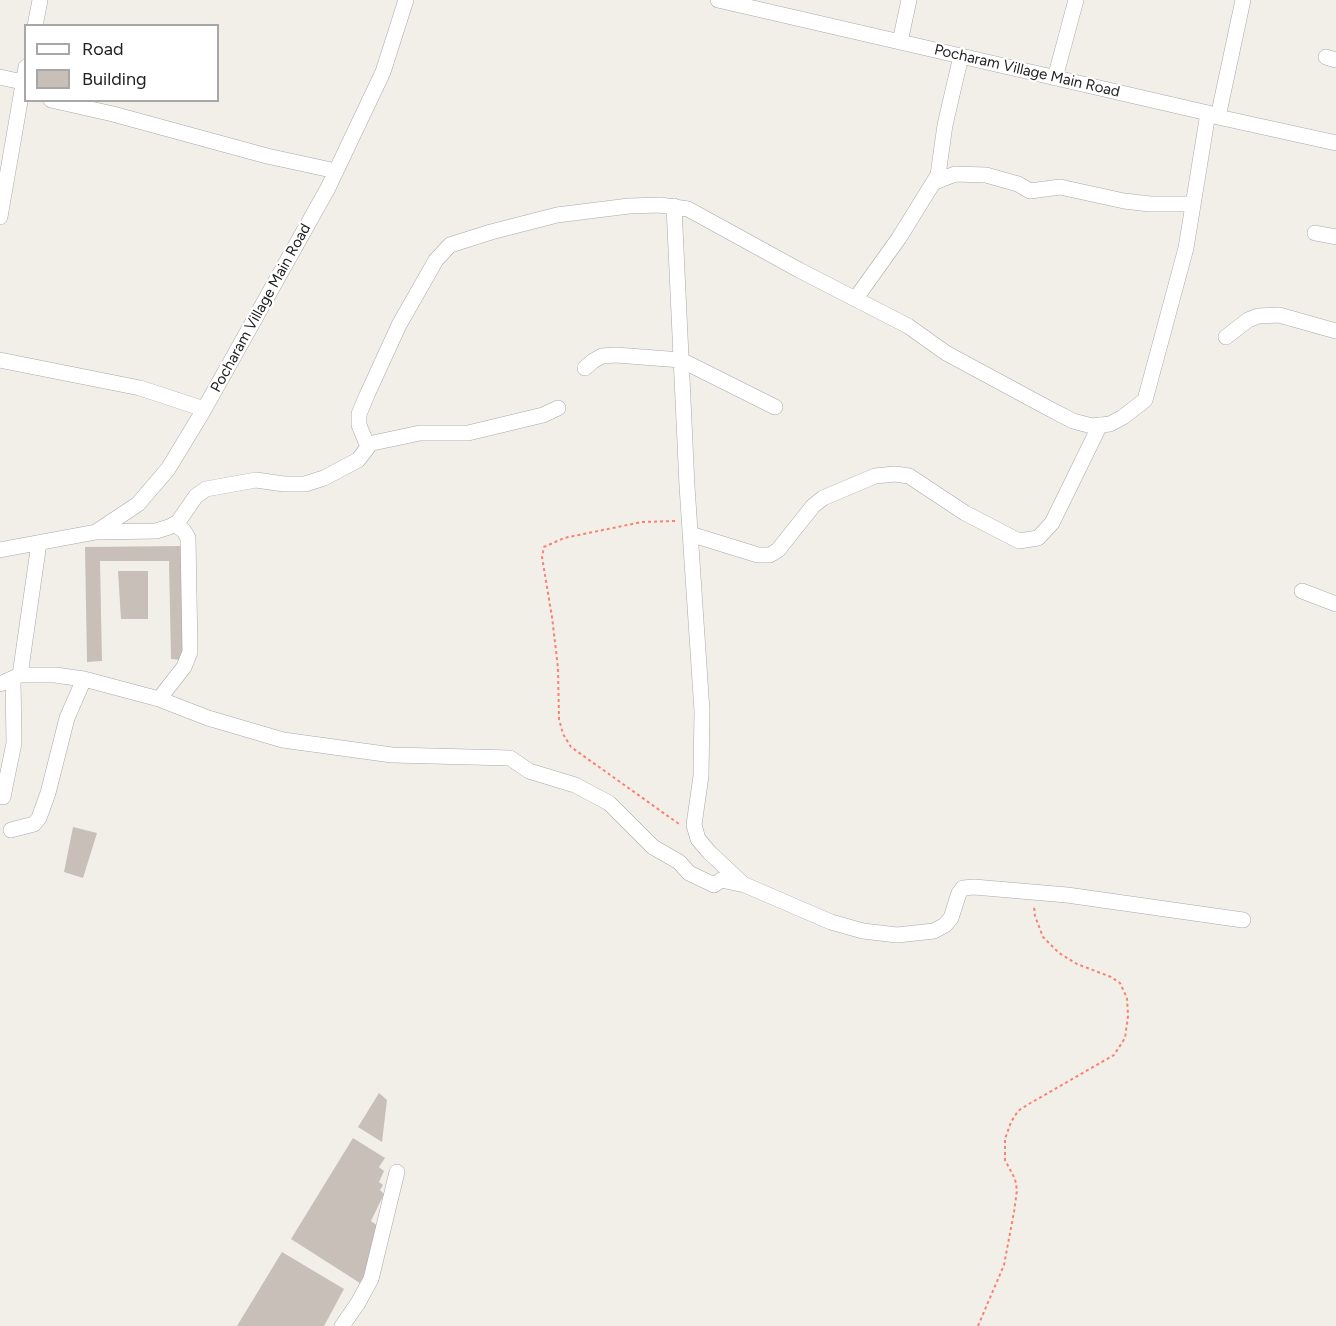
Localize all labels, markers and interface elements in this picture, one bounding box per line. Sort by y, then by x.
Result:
legend [24,24,219,102]
text: Road [82,38,123,60]
street label: Pocharam Village Main Road [933,41,1121,101]
text: Building [82,68,147,90]
street label: Pocharam Village Main Road [207,221,315,395]

